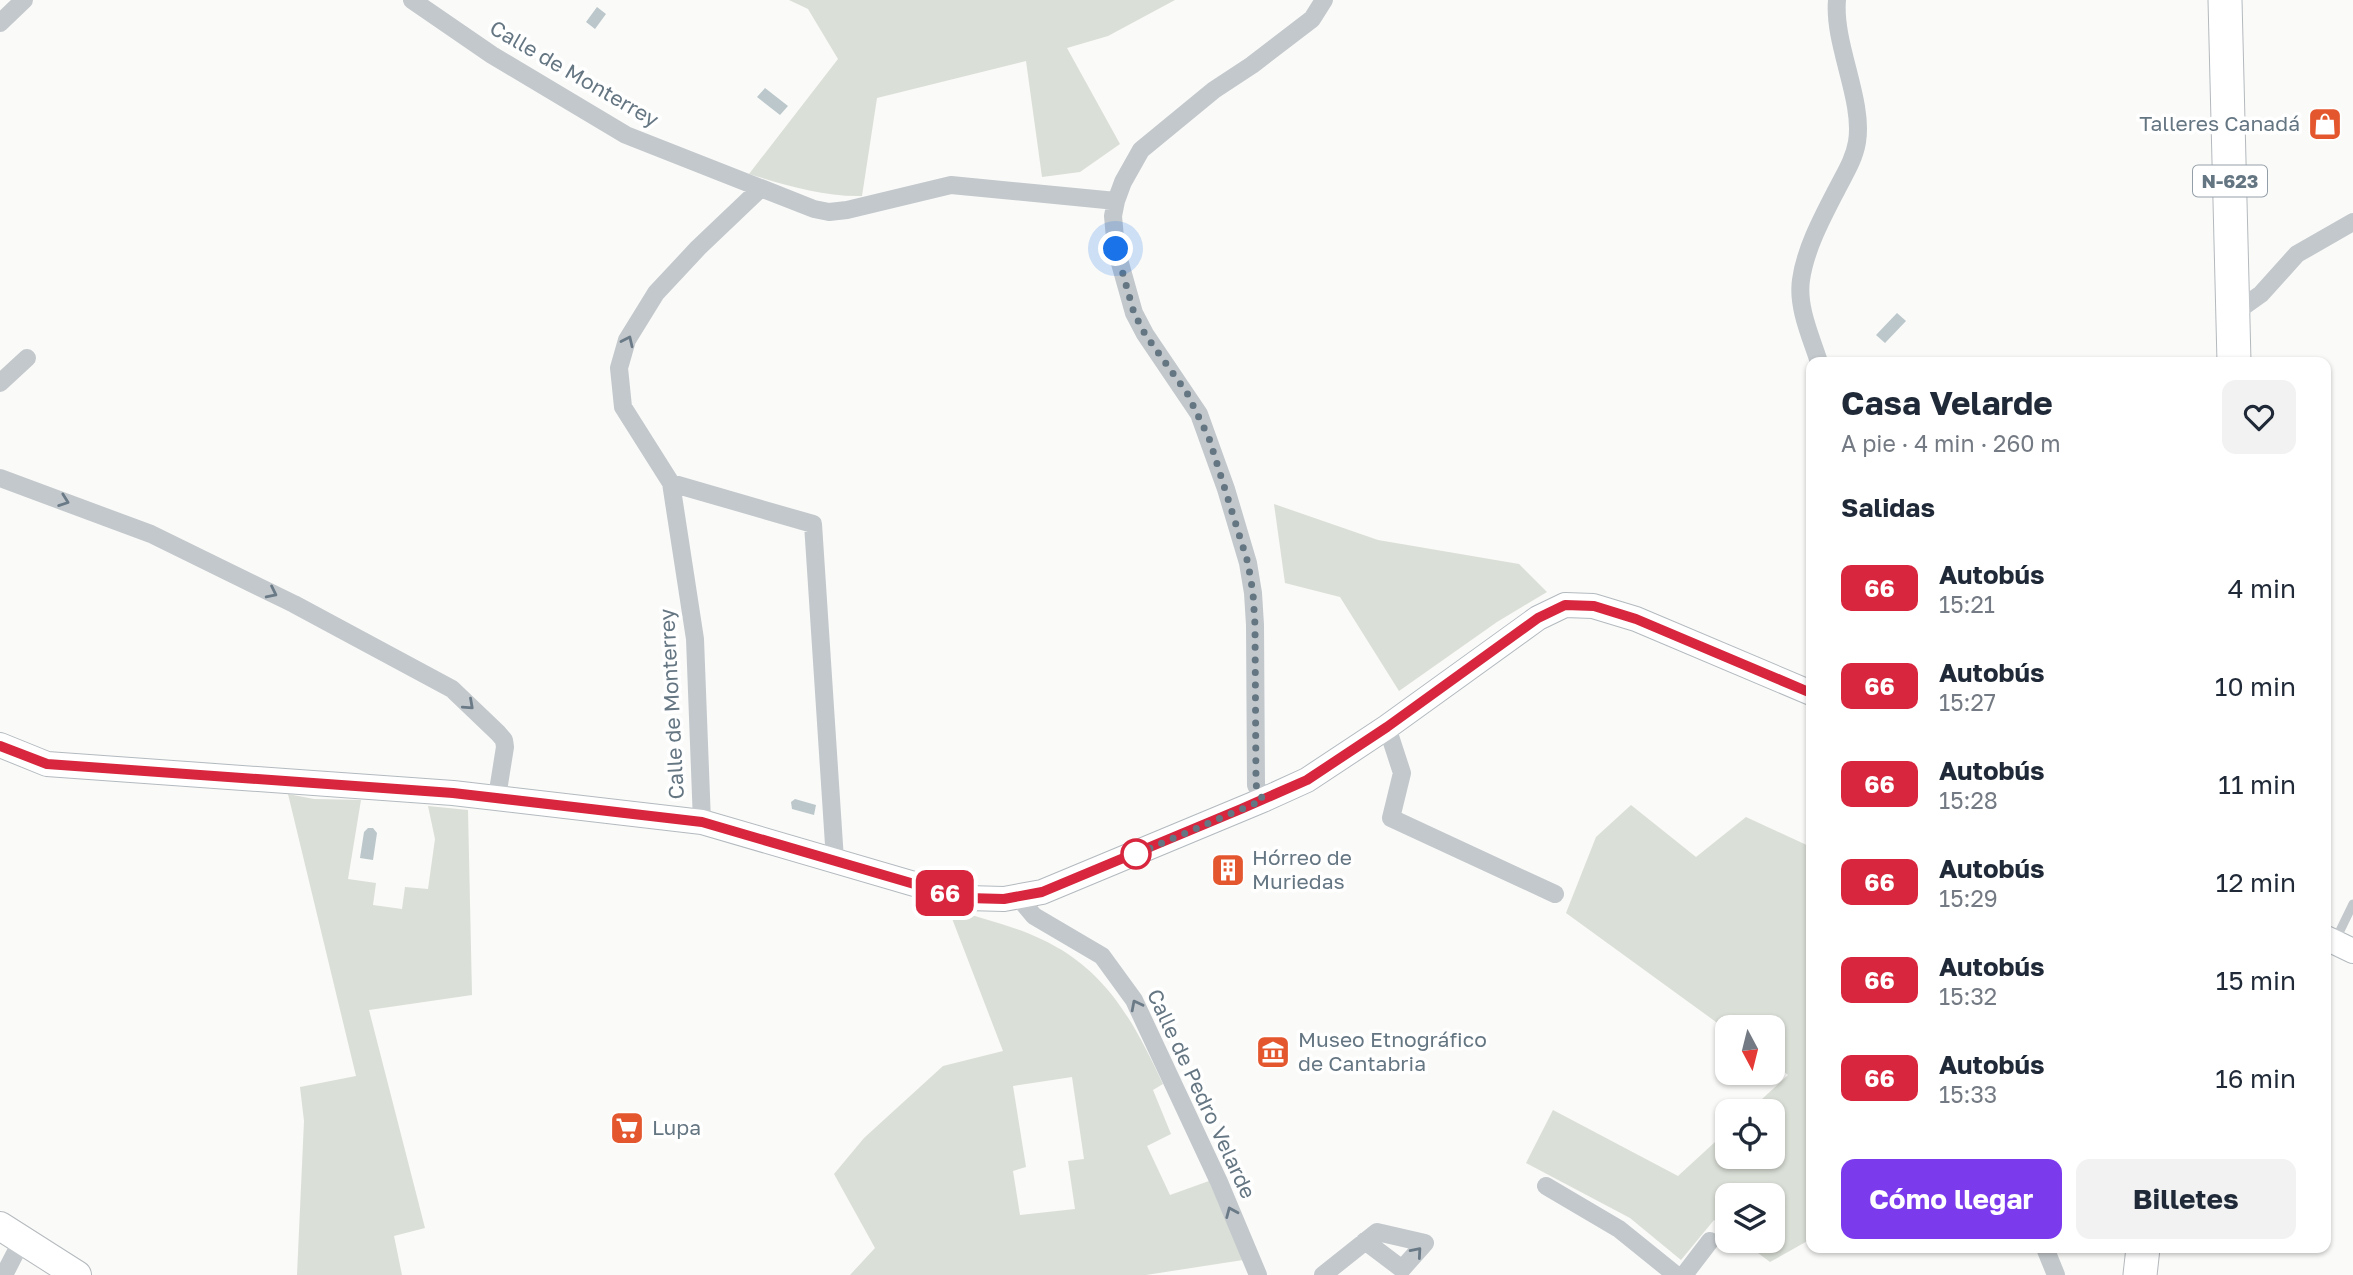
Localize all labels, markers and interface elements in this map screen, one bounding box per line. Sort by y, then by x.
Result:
street label: Calle de Monterrey [485,14,664,132]
shop icon: Talleres Canadá [2306,105,2344,143]
place label: Talleres Canadá [2139,110,2300,136]
road number: N-623 [2193,166,2267,196]
your location [1098,231,1133,266]
one-way arrow [620,336,634,348]
button: heart [2222,380,2296,454]
text: Casa Velarde [1841,383,2053,422]
text: A pie · 4 min · 260 m [1841,429,2061,457]
text: Salidas [1841,492,1935,523]
one-way arrow [57,493,69,507]
text: Autobús [1939,559,2045,590]
text: 66 [1864,573,1895,602]
text: 4 min [2228,573,2296,604]
one-way arrow [265,584,277,598]
text: 15:21 [1939,590,1995,618]
street label: Calle de Monterrey [653,608,689,800]
text: Autobús [1939,657,2045,688]
text: 66 [1864,671,1895,700]
text: 10 min [2215,671,2296,702]
text: 15:27 [1939,688,1996,716]
one-way arrow [461,696,474,709]
text: Autobús [1939,755,2045,786]
text: 66 [1864,769,1895,798]
text: 11 min [2218,769,2296,800]
text: 15:28 [1939,786,1998,814]
unlabelled marker [1121,839,1151,869]
place label: Hórreo de Muriedas [1252,844,1352,894]
building icon: Hórreo de Muriedas [1209,851,1247,889]
text: Autobús [1939,853,2045,884]
text: 66 [1864,867,1895,896]
text: 12 min [2216,867,2296,898]
line badge: 66 [914,870,976,916]
text: 66 [930,878,960,907]
text: 15:29 [1939,884,1998,912]
text: Autobús [1939,951,2045,982]
text: 66 [1864,965,1895,994]
text: 15 min [2216,965,2296,996]
text: 15:32 [1939,982,1997,1010]
street label: Calle de Pedro Velarde [1142,985,1262,1203]
one-way arrow [1131,1000,1145,1013]
north arrow [1715,1015,1785,1085]
map controls [1715,1015,1785,1253]
place label: Museo Etnográfico de Cantabria [1298,1026,1487,1076]
museum icon: Museo Etnográfico de Cantabria [1254,1033,1292,1071]
text: Autobús [1939,1049,2045,1080]
text: 66 [1864,1063,1895,1092]
text: 16 min [2215,1063,2296,1094]
text: 15:33 [1939,1080,1997,1108]
button: locate [1715,1099,1785,1169]
supermarket icon: Lupa [608,1109,646,1147]
place label: Lupa [652,1114,701,1140]
button: Cómo llegar [1841,1159,2062,1239]
button: Billetes [2076,1159,2296,1239]
button: layers [1715,1183,1785,1253]
one-way arrow [1225,1207,1239,1219]
one-way arrow [1409,1247,1421,1260]

